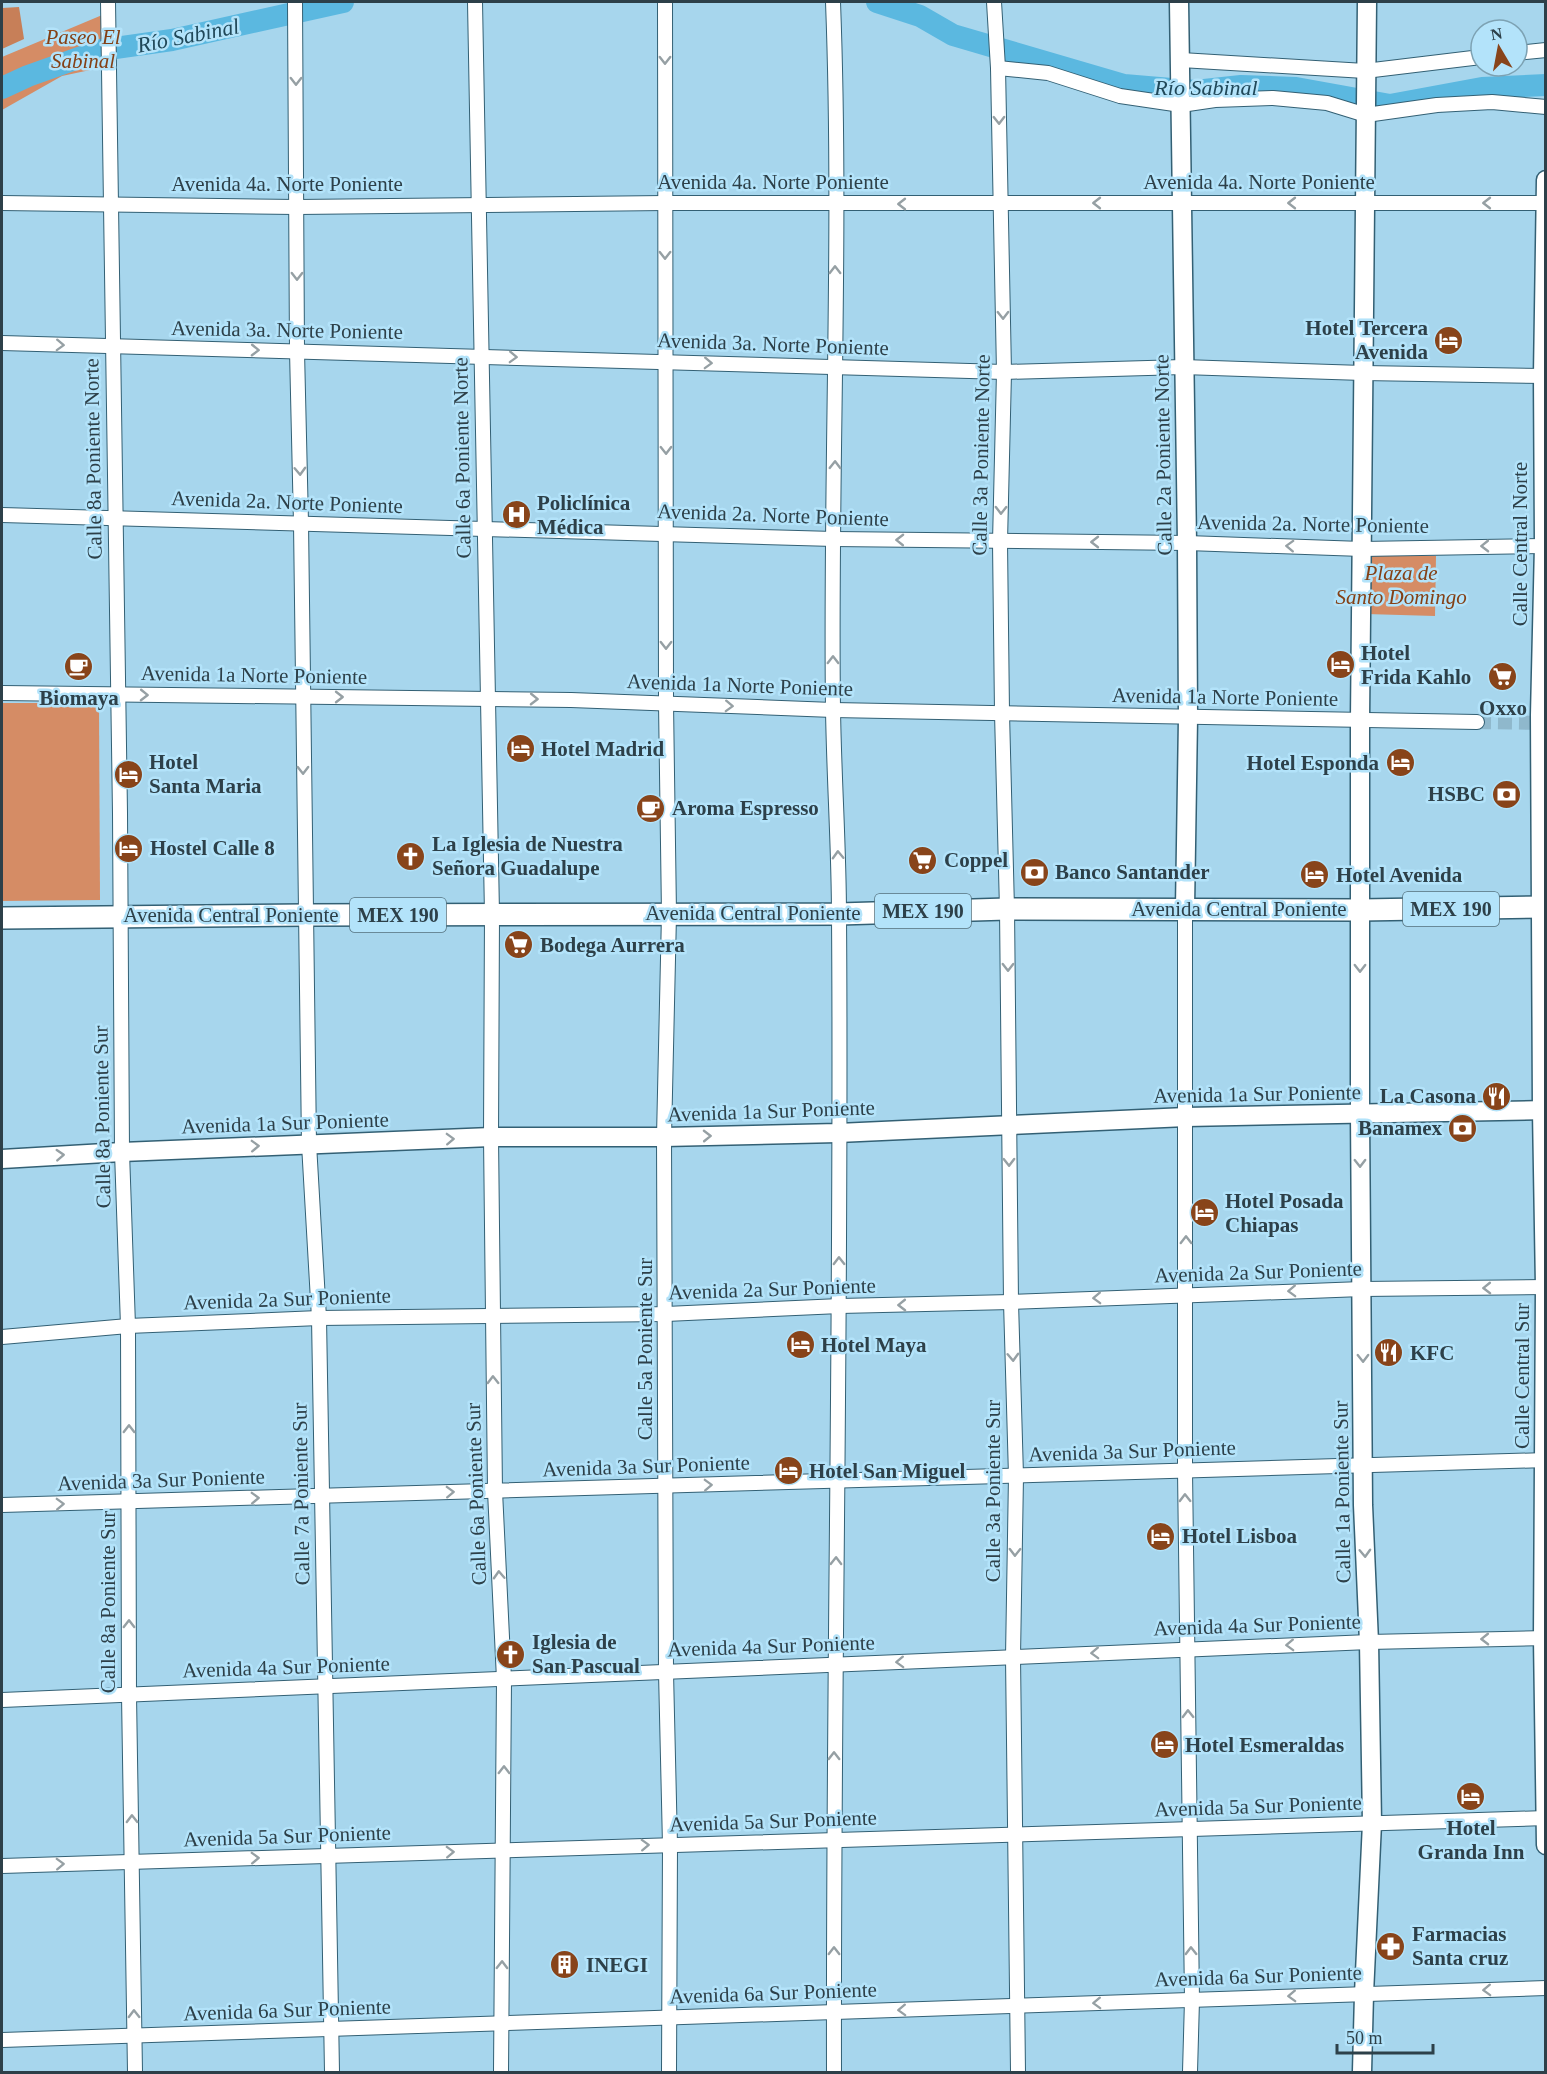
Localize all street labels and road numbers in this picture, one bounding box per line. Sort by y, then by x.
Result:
street label: Avenida 4a. Norte Poniente [657,170,889,194]
street label: Avenida 4a. Norte Poniente [1143,170,1375,194]
street label: Avenida 4a. Norte Poniente [171,172,403,196]
street label: Avenida 3a. Norte Poniente [171,316,403,344]
street label: Avenida 3a. Norte Poniente [657,328,889,360]
street label: Calle 3a Poniente Norte [967,354,995,556]
street label: Calle 2a Poniente Norte [1149,354,1177,556]
street label: Calle 6a Poniente Norte [448,357,476,559]
street label: Calle 8a Poniente Norte [79,358,107,560]
street label: Calle Central Norte [1508,462,1532,626]
street label: Avenida 2a. Norte Poniente [171,486,403,518]
street label: Avenida 2a. Norte Poniente [657,499,889,531]
street label: Avenida 2a. Norte Poniente [1197,510,1429,538]
street label: Avenida 1a Norte Poniente [141,661,367,689]
street label: Avenida 1a Norte Poniente [626,669,854,701]
street label: Avenida 1a Norte Poniente [1112,683,1338,711]
road number: MEX 190 [1403,892,1499,926]
road number: MEX 190 [875,894,971,928]
street label: Avenida Central Poniente [1131,897,1347,921]
road number: MEX 190 [350,898,446,932]
street label: Avenida Central Poniente [645,901,861,925]
street label: Avenida Central Poniente [123,903,339,927]
street label: Calle 8a Poniente Sur [88,1026,116,1208]
street label: Avenida 1a Sur Poniente [1153,1080,1361,1108]
street label: Avenida 1a Sur Poniente [667,1095,875,1127]
street label: Avenida 1a Sur Poniente [181,1107,389,1139]
street label: Avenida 2a Sur Poniente [1154,1256,1362,1288]
street label: Calle 5a Poniente Sur [633,1258,657,1440]
street label: Avenida 2a Sur Poniente [668,1273,876,1305]
street label: Avenida 2a Sur Poniente [183,1283,391,1315]
street label: Calle Central Sur [1510,1303,1534,1449]
street label: Calle 3a Poniente Sur [981,1400,1005,1582]
street label: Calle 1a Poniente Sur [1328,1401,1356,1583]
street label: Calle 6a Poniente Sur [461,1402,491,1586]
street label: Calle 7a Poniente Sur [287,1403,315,1585]
street label: Avenida 3a Sur Poniente [1028,1435,1236,1467]
street label: Avenida 3a Sur Poniente [542,1450,750,1482]
street label: Avenida 3a Sur Poniente [57,1464,265,1496]
street label: Calle 8a Poniente Sur [96,1511,120,1693]
street label: Avenida 4a Sur Poniente [1153,1609,1361,1641]
street label: Avenida 4a Sur Poniente [667,1630,875,1662]
street label: Avenida 4a Sur Poniente [182,1651,390,1683]
street label: Avenida 5a Sur Poniente [1154,1790,1362,1822]
street label: Avenida 5a Sur Poniente [669,1805,877,1837]
street label: Avenida 5a Sur Poniente [183,1820,391,1852]
street label: Avenida 6a Sur Poniente [1154,1960,1362,1992]
street label: Avenida 6a Sur Poniente [669,1977,877,2009]
street label: Avenida 6a Sur Poniente [183,1994,391,2026]

